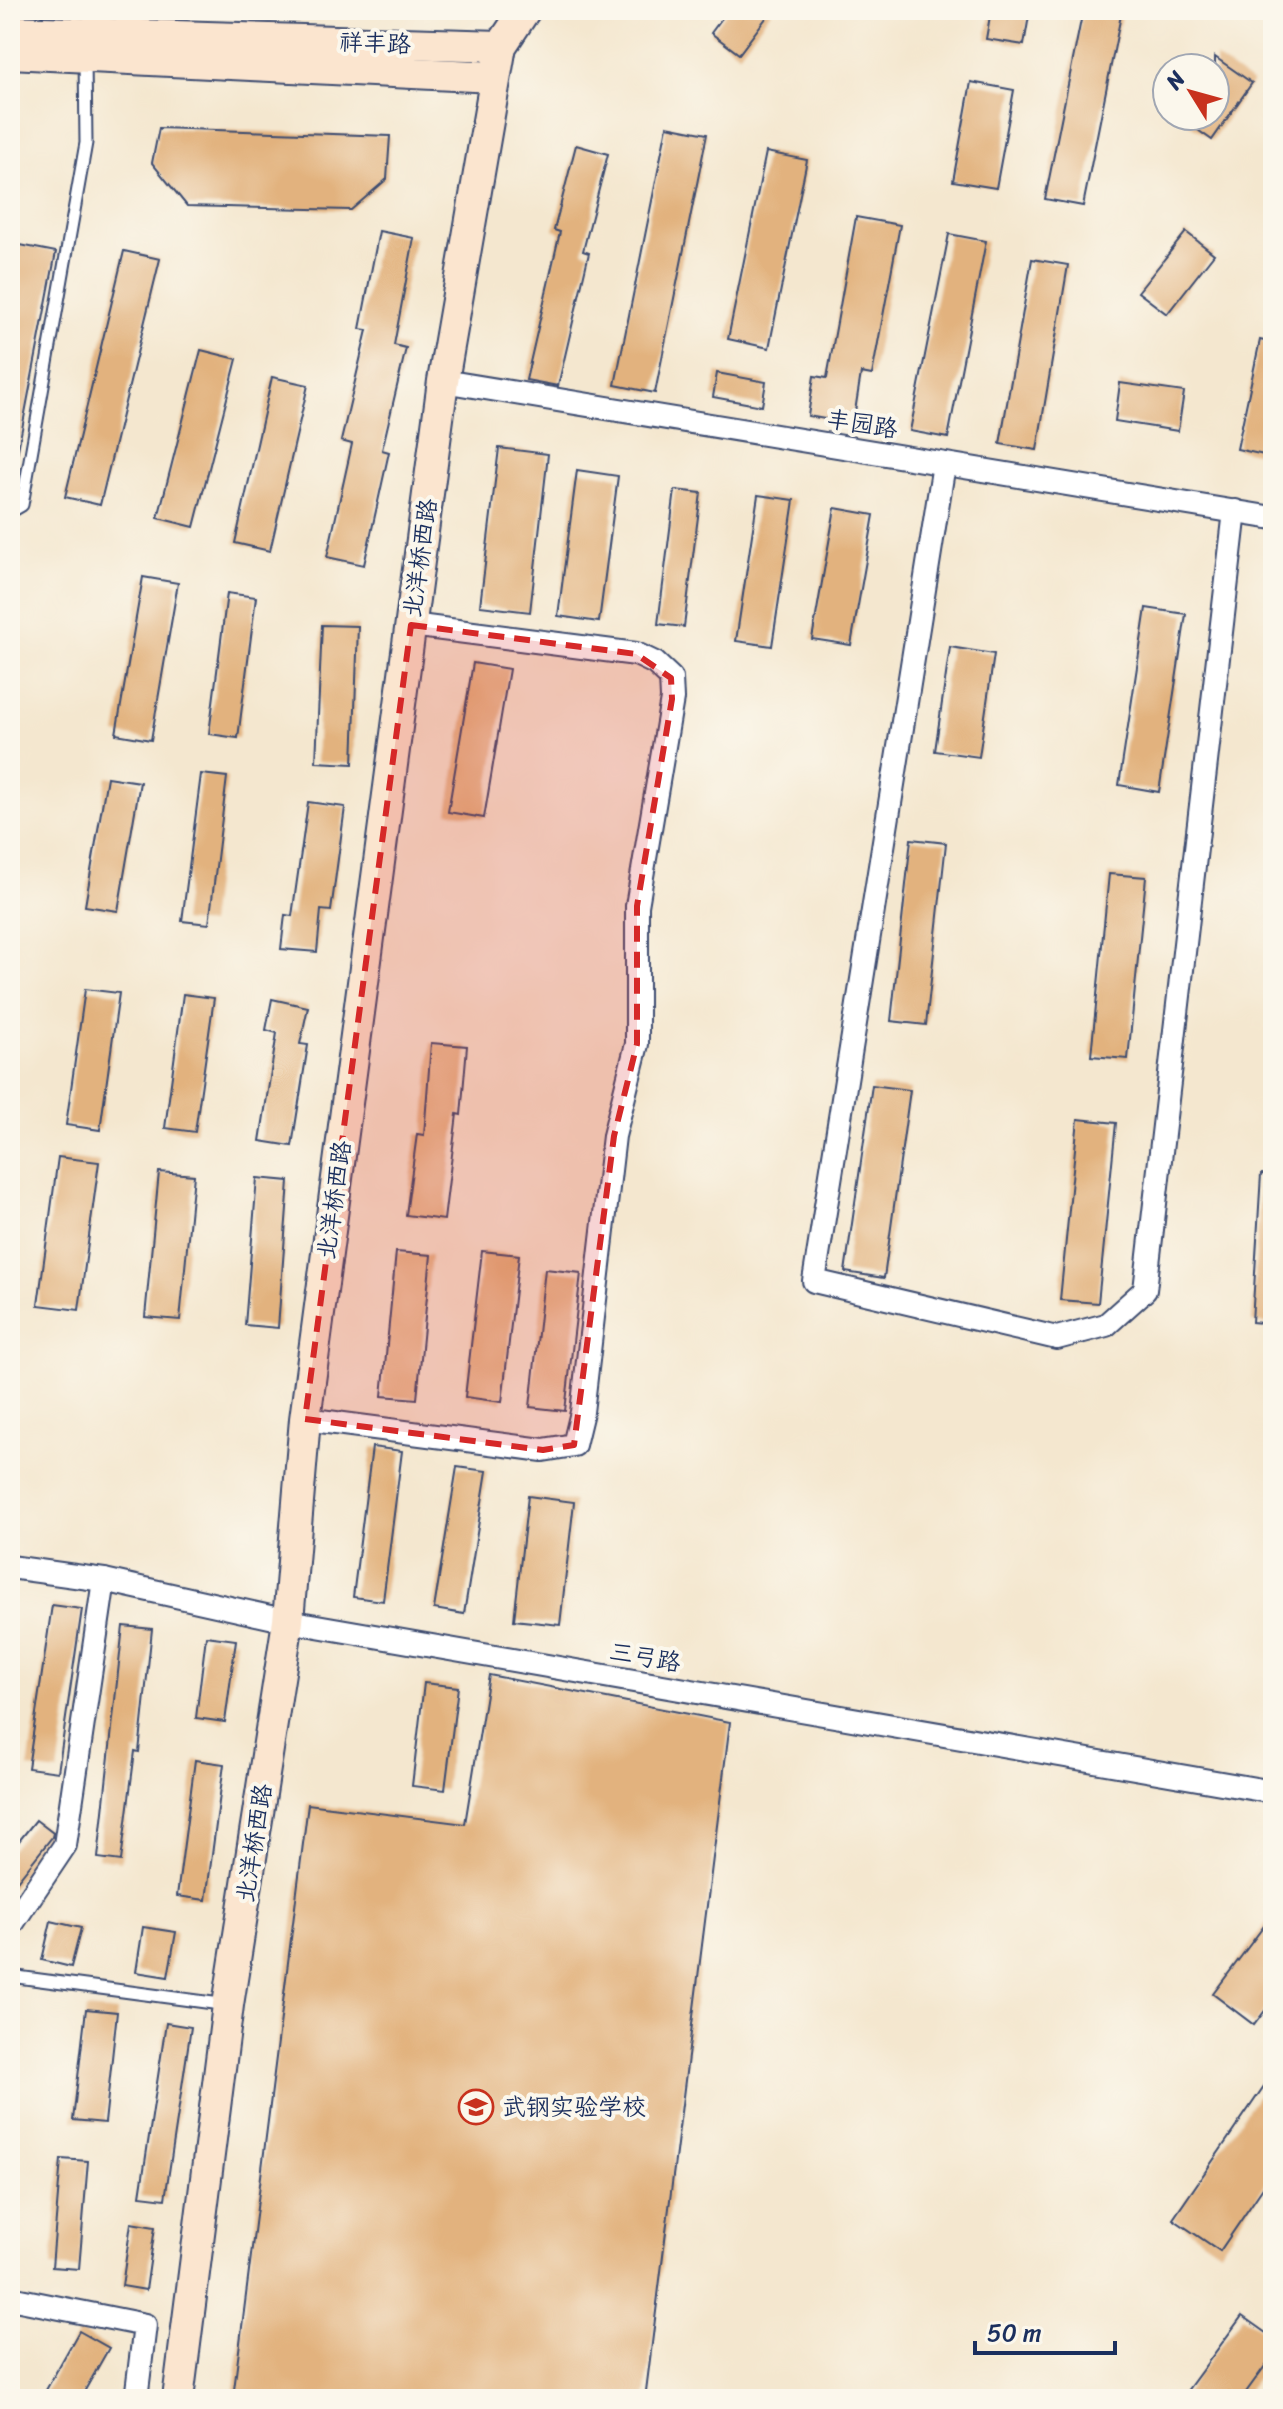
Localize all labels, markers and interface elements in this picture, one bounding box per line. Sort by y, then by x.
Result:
street label: 祥丰路 [338,21,412,65]
north arrow [1151,52,1231,132]
text: N [1155,62,1196,99]
street label: 丰园路 [823,398,901,450]
street label: 北洋桥西路 [391,496,449,620]
street label: 北洋桥西路 [305,1138,363,1262]
street label: 三弓路 [606,1630,684,1684]
street label: 北洋桥西路 [224,1780,284,1906]
place label: 武钢实验学校 [502,2086,646,2128]
school or university icon: 武钢实验学校 [457,2088,495,2126]
scale bar [975,2305,1115,2355]
text: 50 m [987,2312,1042,2354]

